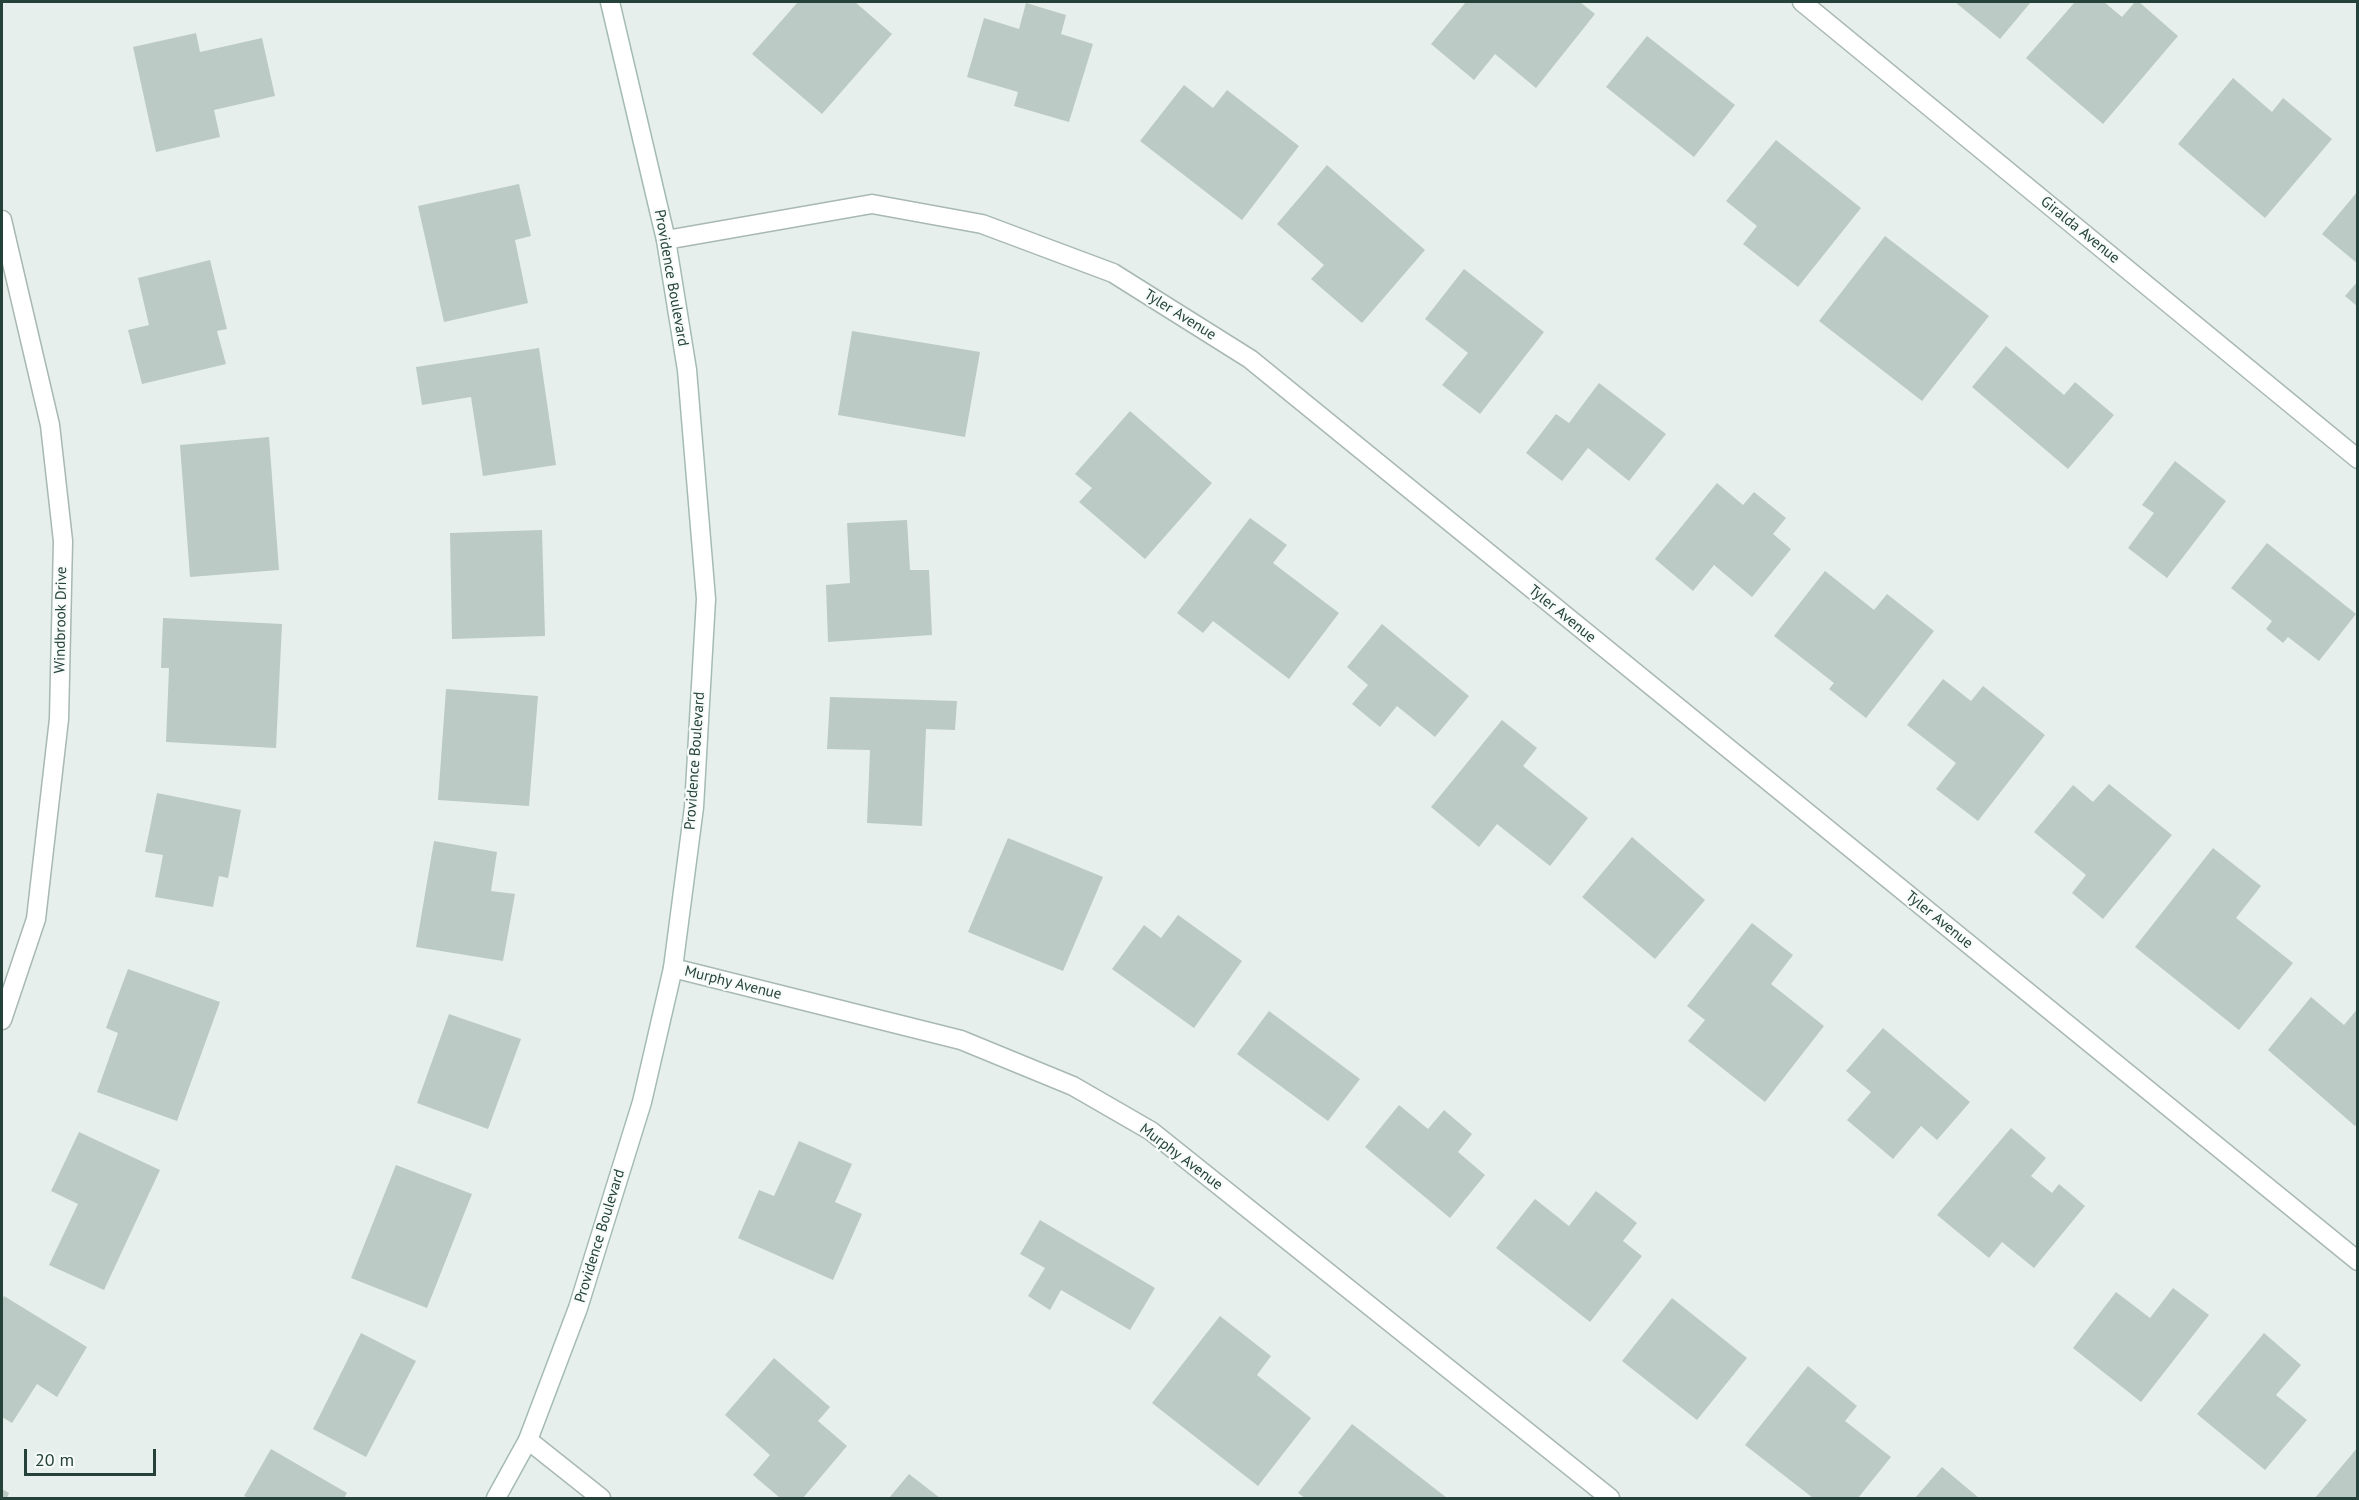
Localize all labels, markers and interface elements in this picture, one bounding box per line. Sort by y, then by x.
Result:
street label: Giralda Avenue [2037,193,2123,267]
street label: Providence Boulevard [650,208,692,348]
street label: Tyler Avenue [1141,286,1219,344]
street label: Windbrook Drive [51,566,71,674]
street label: Tyler Avenue [1525,581,1599,647]
street label: Providence Boulevard [681,691,709,831]
street label: Tyler Avenue [1902,887,1976,953]
street label: Murphy Avenue [683,962,783,1004]
street label: Murphy Avenue [1136,1120,1226,1194]
street label: Providence Boulevard [571,1167,629,1305]
scale bar [27,1437,159,1475]
text: 20 m [35,1448,74,1471]

